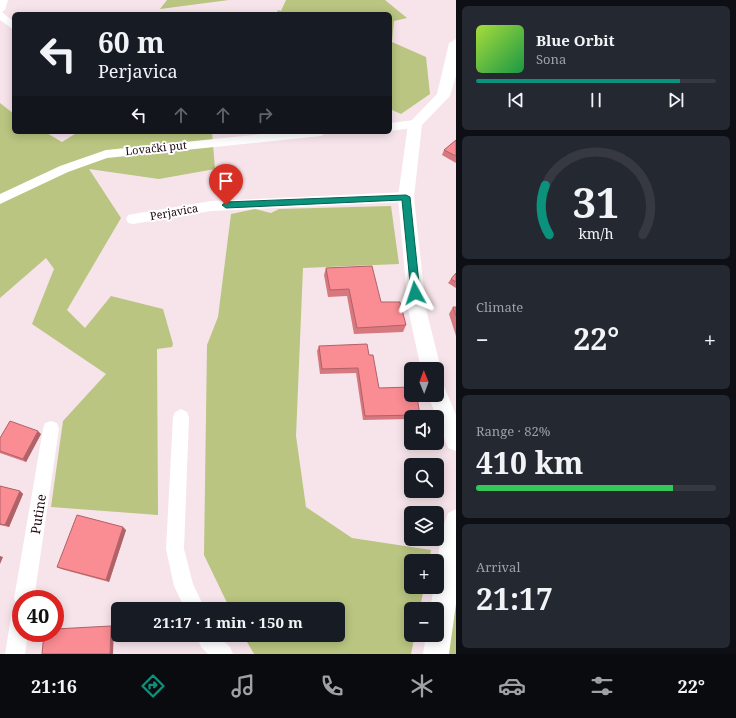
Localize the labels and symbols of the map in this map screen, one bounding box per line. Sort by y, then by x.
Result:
street label: Lovački put [125,137,187,158]
pin [209,164,243,205]
street label: Perjavica [149,200,199,223]
position arrow [394,272,436,314]
north arrow [404,362,444,402]
street label: Putine [26,493,50,535]
speed limit sign: 40 [12,590,64,642]

